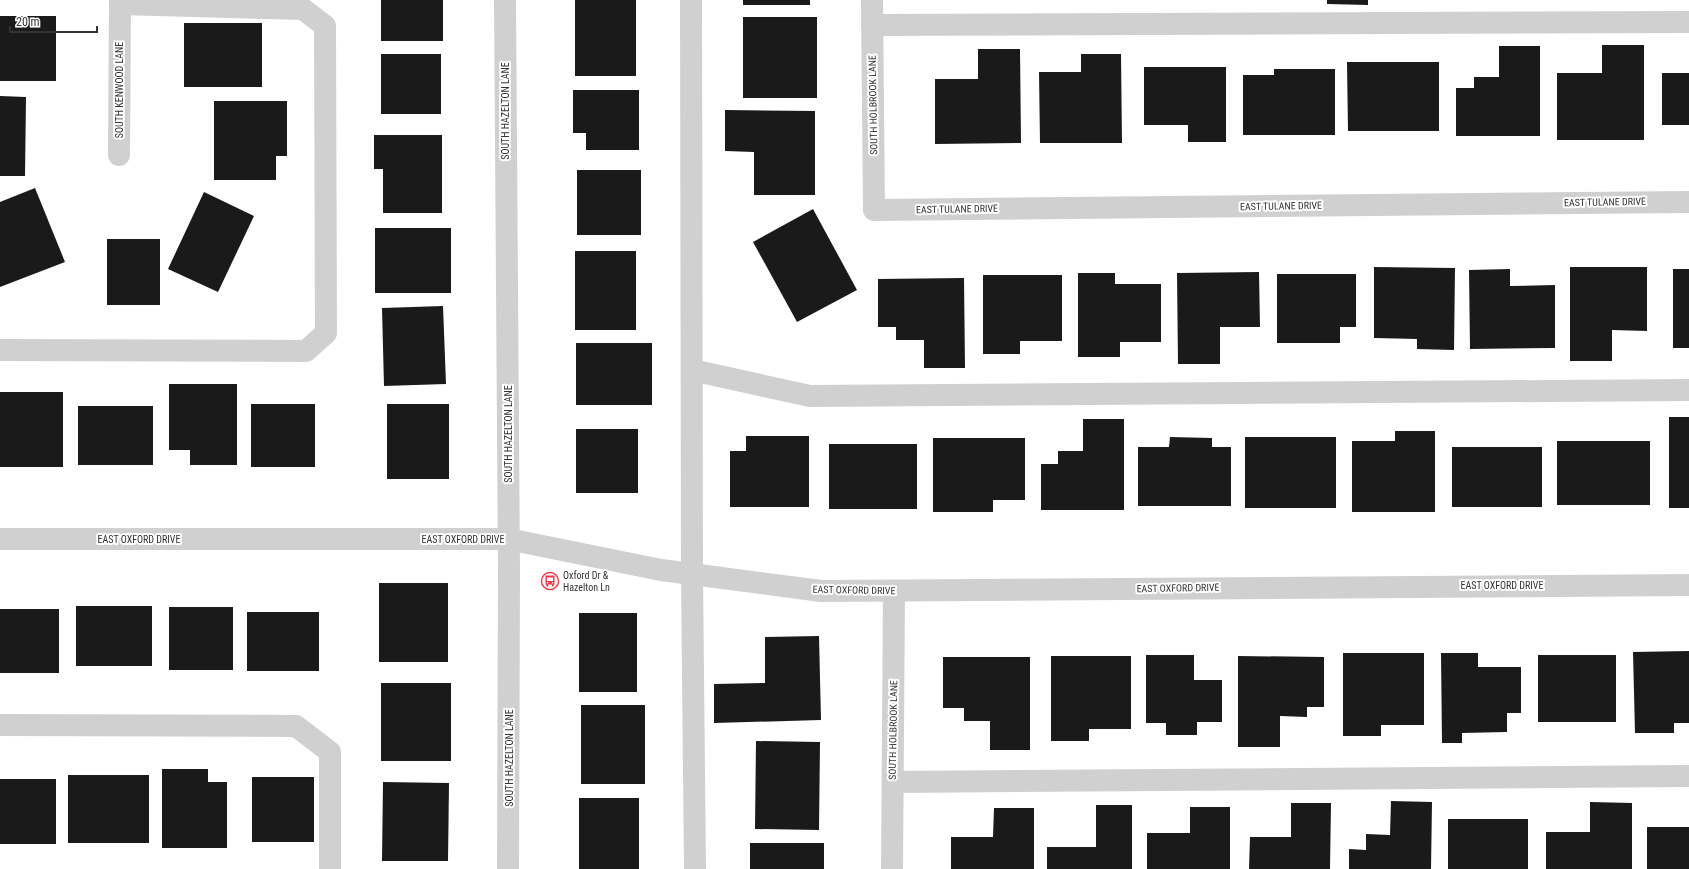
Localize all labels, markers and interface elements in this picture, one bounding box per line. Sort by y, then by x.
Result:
scale bar [10,8,97,34]
text: 20 m [16,15,40,29]
street label: SOUTH KENWOOD LANE [114,42,125,138]
street label: SOUTH HOLBROOK LANE [867,55,879,155]
street label: SOUTH HAZELTON LANE [500,62,511,160]
street label: EAST TULANE DRIVE [1564,196,1646,208]
street label: EAST TULANE DRIVE [1240,200,1322,212]
street label: EAST TULANE DRIVE [916,203,998,215]
street label: SOUTH HAZELTON LANE [503,385,514,483]
street label: EAST OXFORD DRIVE [98,534,180,545]
street label: EAST OXFORD DRIVE [422,534,504,545]
place label: Oxford Dr & Hazelton Ln [563,570,610,593]
bus stop icon: Oxford Dr & Hazelton Ln [540,571,560,591]
street label: EAST OXFORD DRIVE [1461,580,1543,591]
street label: EAST OXFORD DRIVE [1136,582,1220,594]
street label: EAST OXFORD DRIVE [812,584,896,596]
street label: SOUTH HOLBROOK LANE [887,680,899,780]
street label: SOUTH HAZELTON LANE [504,709,515,807]

